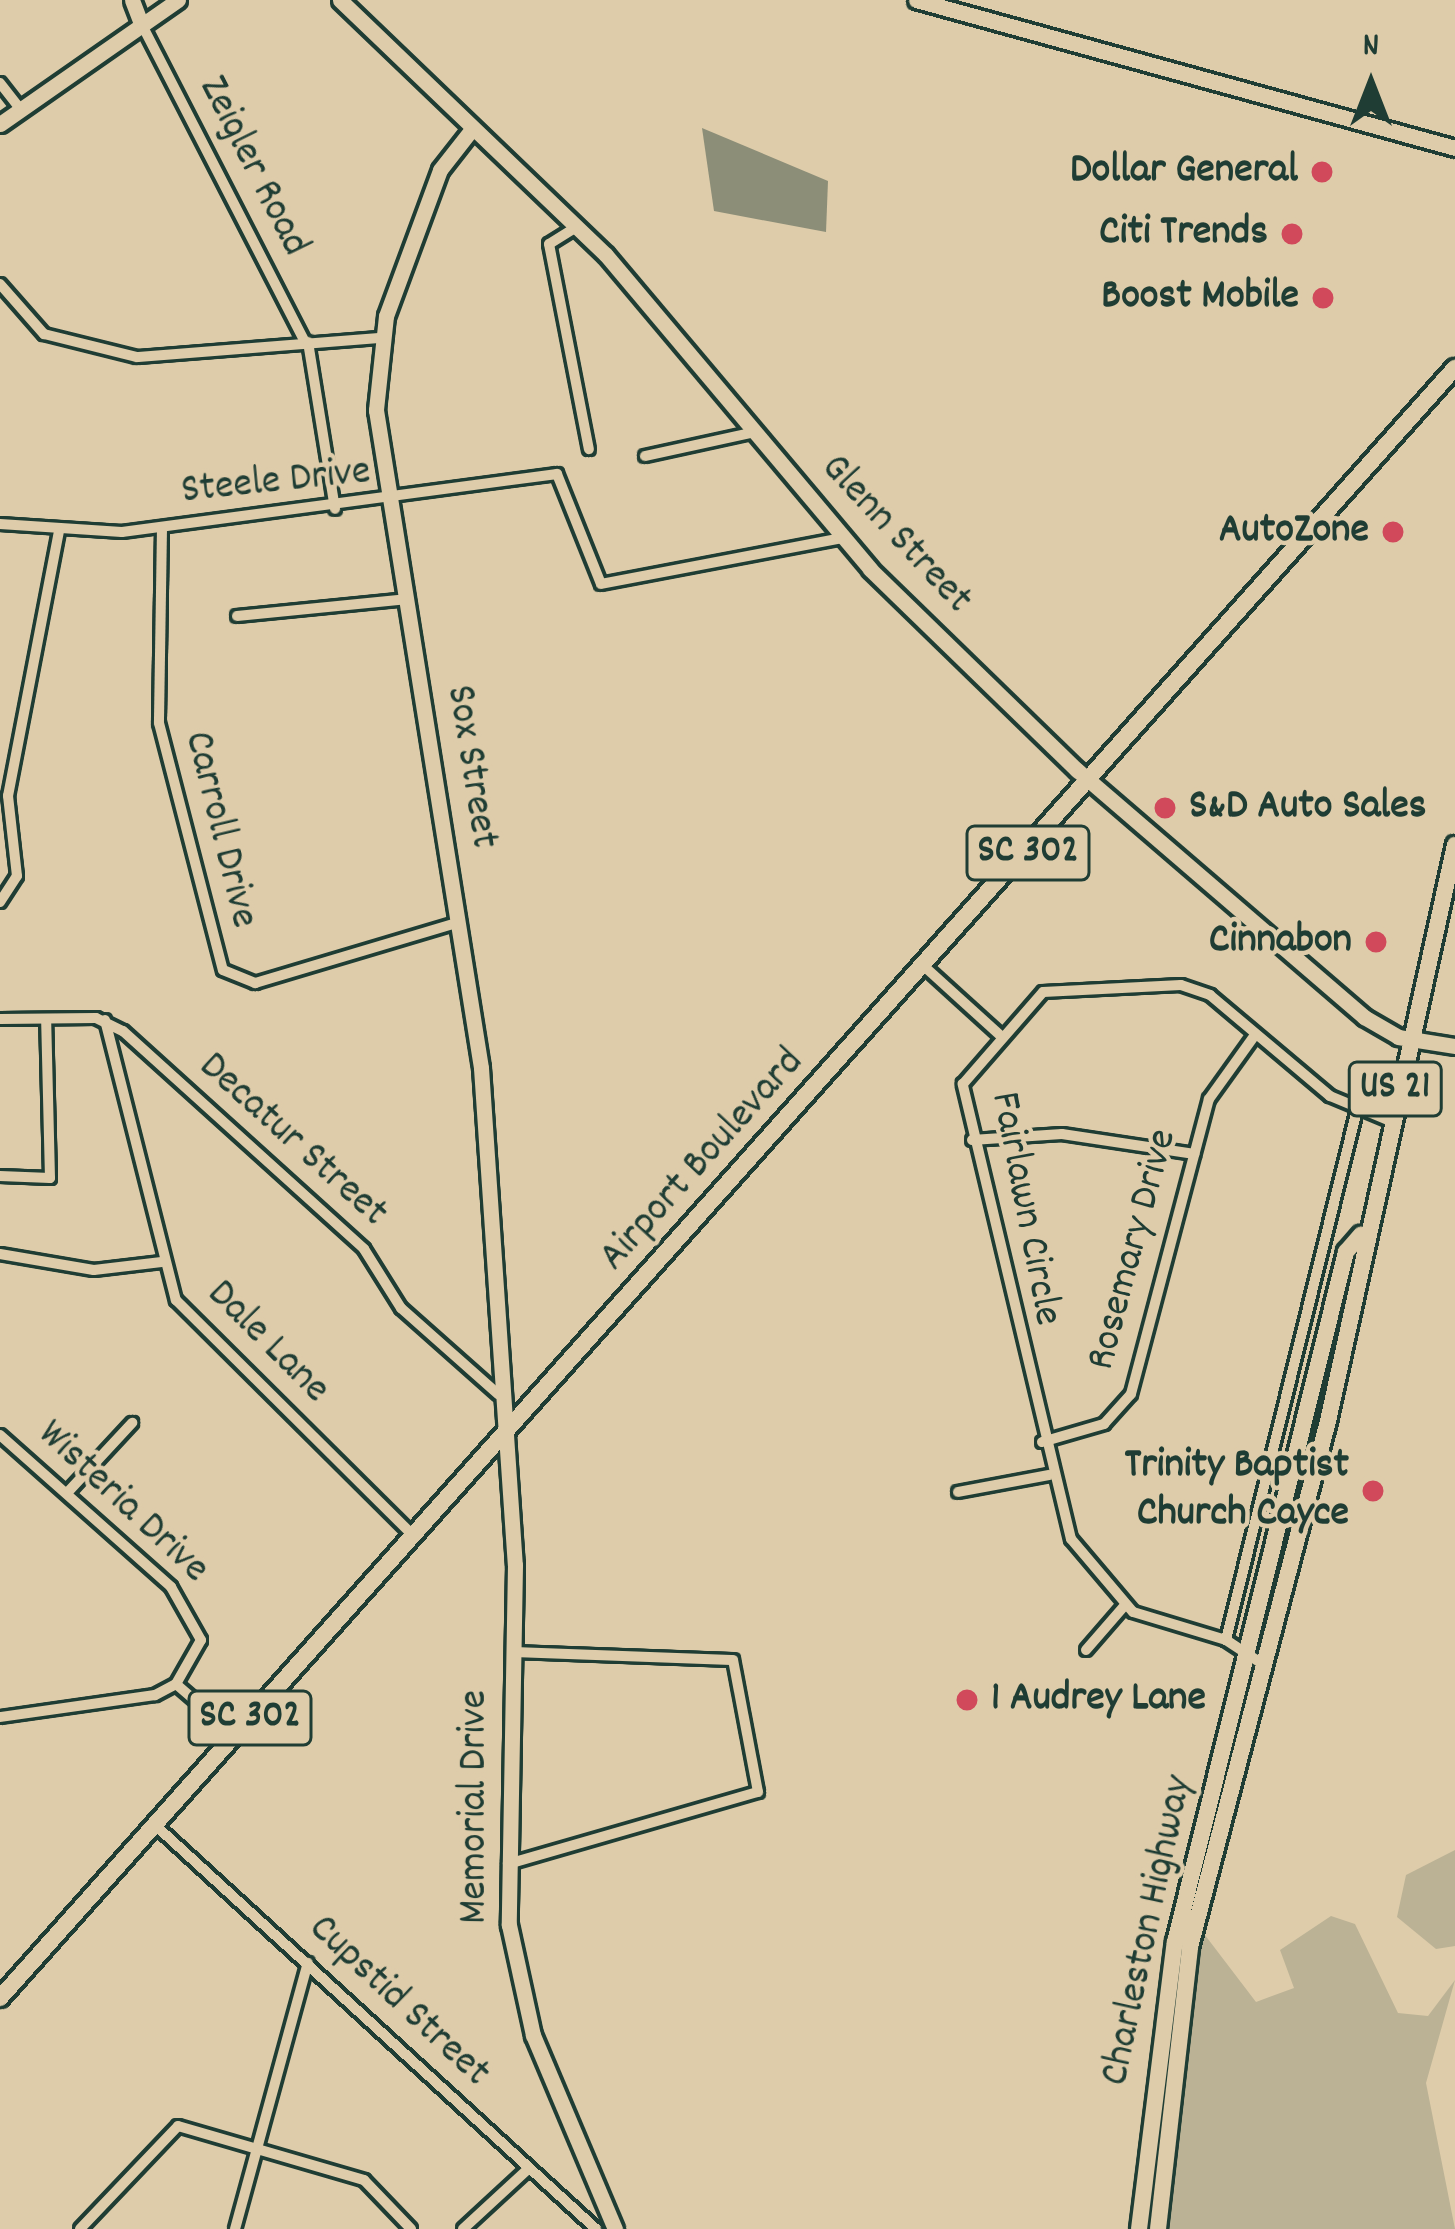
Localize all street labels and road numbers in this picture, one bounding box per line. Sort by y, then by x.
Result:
street label: Zeigler Road [185,69,319,265]
street label: Glenn Street [808,445,982,625]
street label: Steele Drive [179,448,373,518]
street label: Sox Street [432,682,508,852]
street label: Carroll Drive [170,726,268,934]
road number: SC 302 [965,820,1091,886]
street label: Airport Boulevard [590,1039,816,1283]
street label: Decatur Street [187,1043,397,1239]
road number: US 21 [1347,1056,1443,1122]
street label: Fairlawn Circle [977,1088,1071,1330]
street label: Rosemary Drive [1078,1124,1190,1376]
street label: Dale Lane [195,1271,339,1415]
street label: Wisteria Drive [25,1411,219,1595]
road number: SC 302 [187,1685,313,1751]
street label: Memorial Drive [451,1690,501,1924]
street label: Charleston Highway [1092,1772,1206,2090]
street label: Cupstid Street [297,1905,499,2099]

